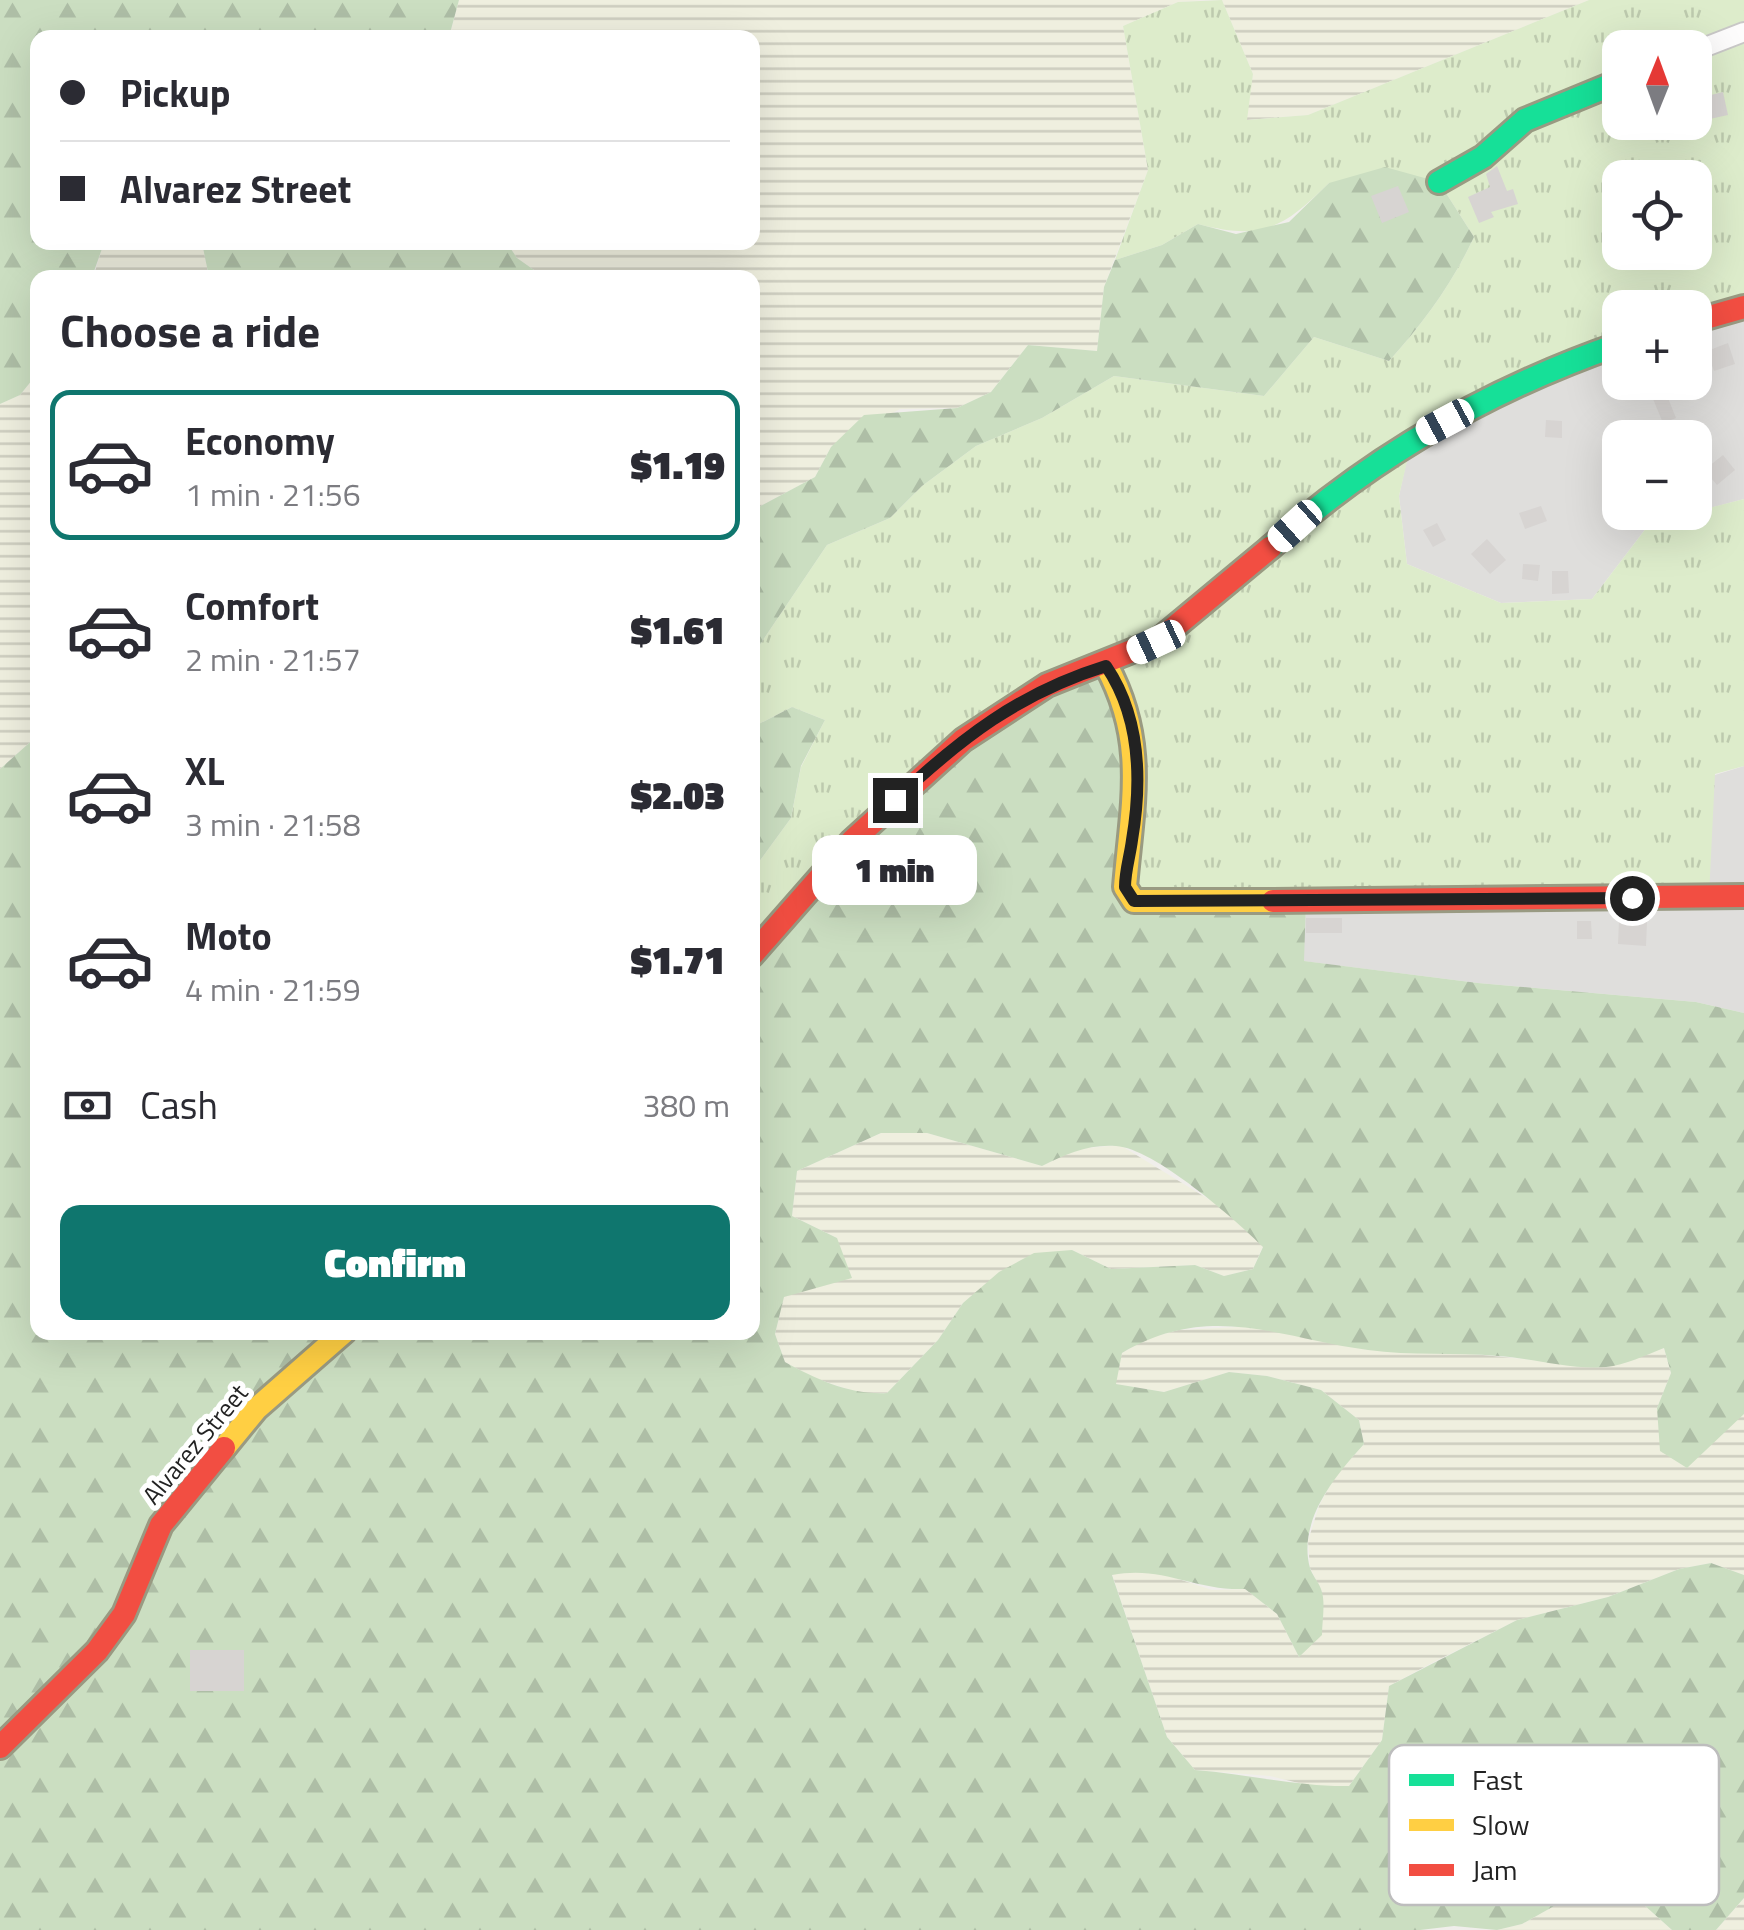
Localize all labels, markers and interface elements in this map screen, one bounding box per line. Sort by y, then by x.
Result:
north arrow [1602,30,1712,140]
map controls [1602,30,1712,530]
text: Pickup [120,64,230,122]
text: Alvarez Street [120,160,351,218]
button: locate [1602,160,1712,270]
button: + [1602,290,1712,400]
text: Choose a ride [60,296,320,364]
car [1411,395,1479,449]
text: Economy [185,412,335,470]
icon: car [65,420,155,510]
button: − [1602,420,1712,530]
text: $1.19 [631,436,725,494]
text: 1 min · 21:56 [185,470,361,518]
car [1263,495,1327,557]
text: Comfort [185,577,319,635]
icon: car [65,585,155,675]
text: $1.61 [631,601,725,659]
car [1122,616,1190,668]
text: 2 min · 21:57 [185,635,361,683]
text: XL [185,742,225,800]
icon: car [65,750,155,840]
text: $2.03 [631,766,725,824]
route end [873,778,918,823]
text: 3 min · 21:58 [185,800,361,848]
callout: 1 min [812,835,978,905]
text: 1 min [855,846,934,894]
route start [1610,876,1655,921]
text: Moto [185,907,272,965]
icon: car [65,915,155,1005]
text: $1.71 [631,931,725,989]
text: 4 min · 21:59 [185,965,361,1013]
text: Cash [140,1076,218,1134]
icon: cash [60,1078,115,1133]
text: 380 m [642,1081,730,1129]
button: Confirm [60,1205,730,1320]
street label: Alvarez Street [133,1375,257,1513]
legend [1389,1745,1719,1905]
text: Fast [1472,1758,1523,1801]
text: Slow [1472,1803,1530,1846]
text: Jam [1472,1848,1518,1891]

